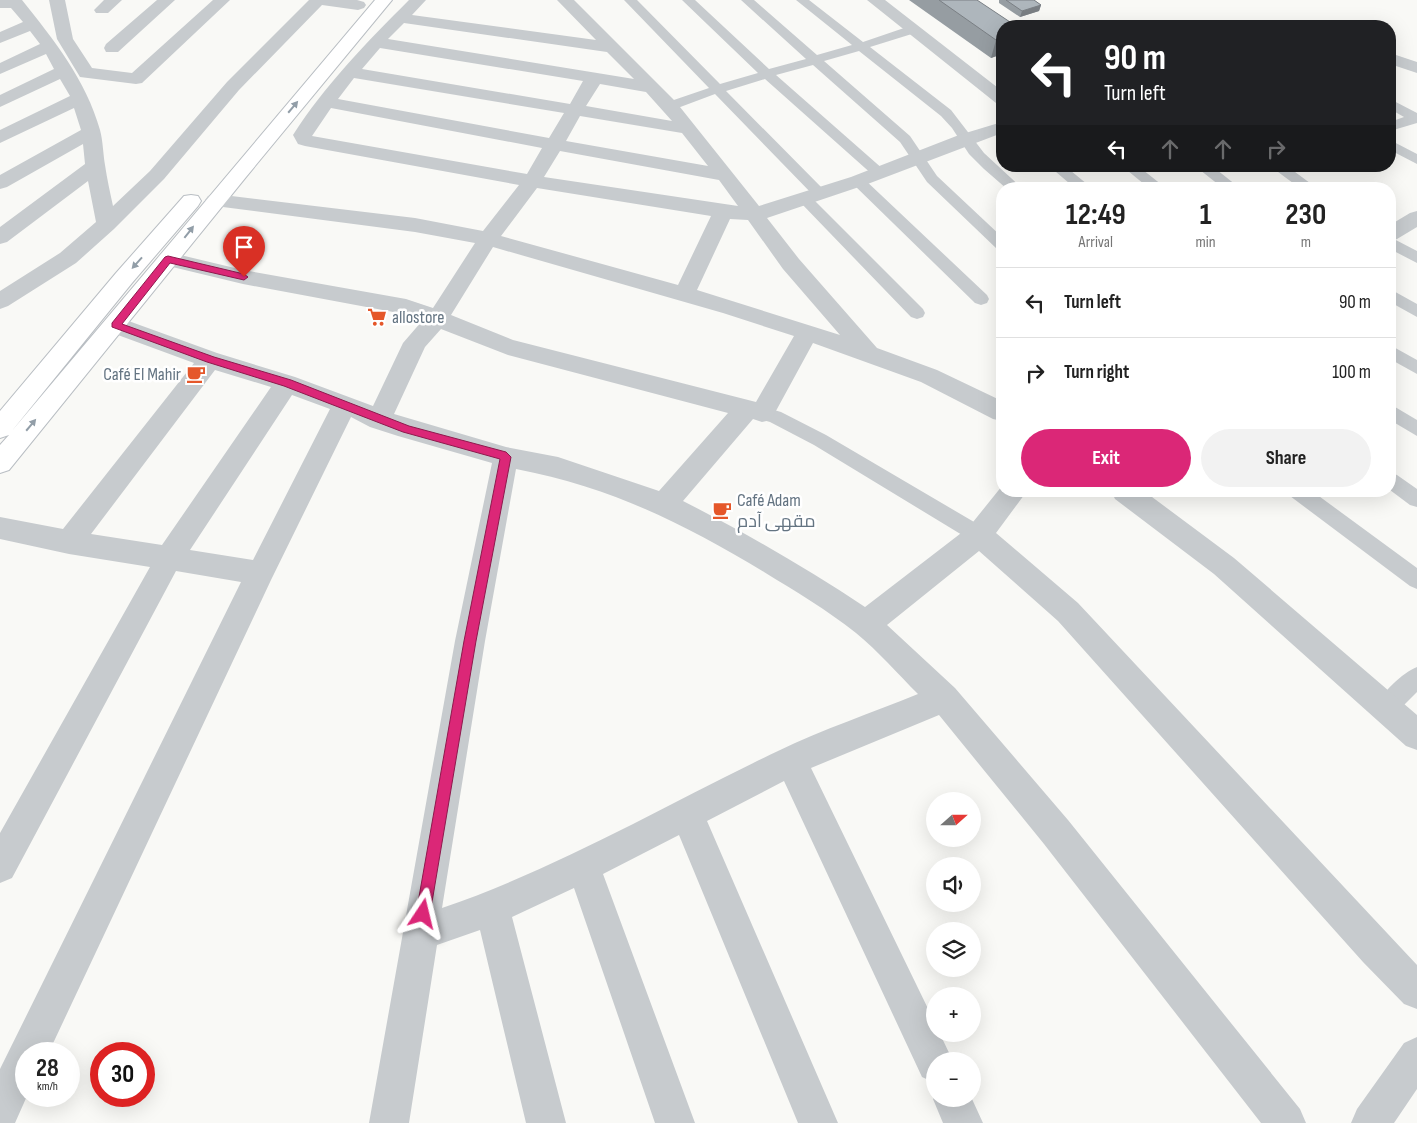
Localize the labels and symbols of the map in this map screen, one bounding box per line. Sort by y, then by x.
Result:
one-way arrow [288,101,299,114]
one-way arrow [184,226,195,239]
pin [223,226,265,277]
one-way arrow [131,256,143,268]
supermarket icon: allostore [366,306,388,328]
place label: allostore [392,307,445,328]
cafe icon: Café El Mahir [185,363,207,385]
place label: Café El Mahir [103,364,181,385]
one-way arrow [26,419,37,432]
place label: Café Adam مقهى آدم [737,490,816,533]
cafe icon: Café Adam مقهى آدم [711,499,733,521]
north arrow [926,792,981,848]
position arrow [396,887,448,939]
speed limit sign: 30 [90,1042,155,1107]

